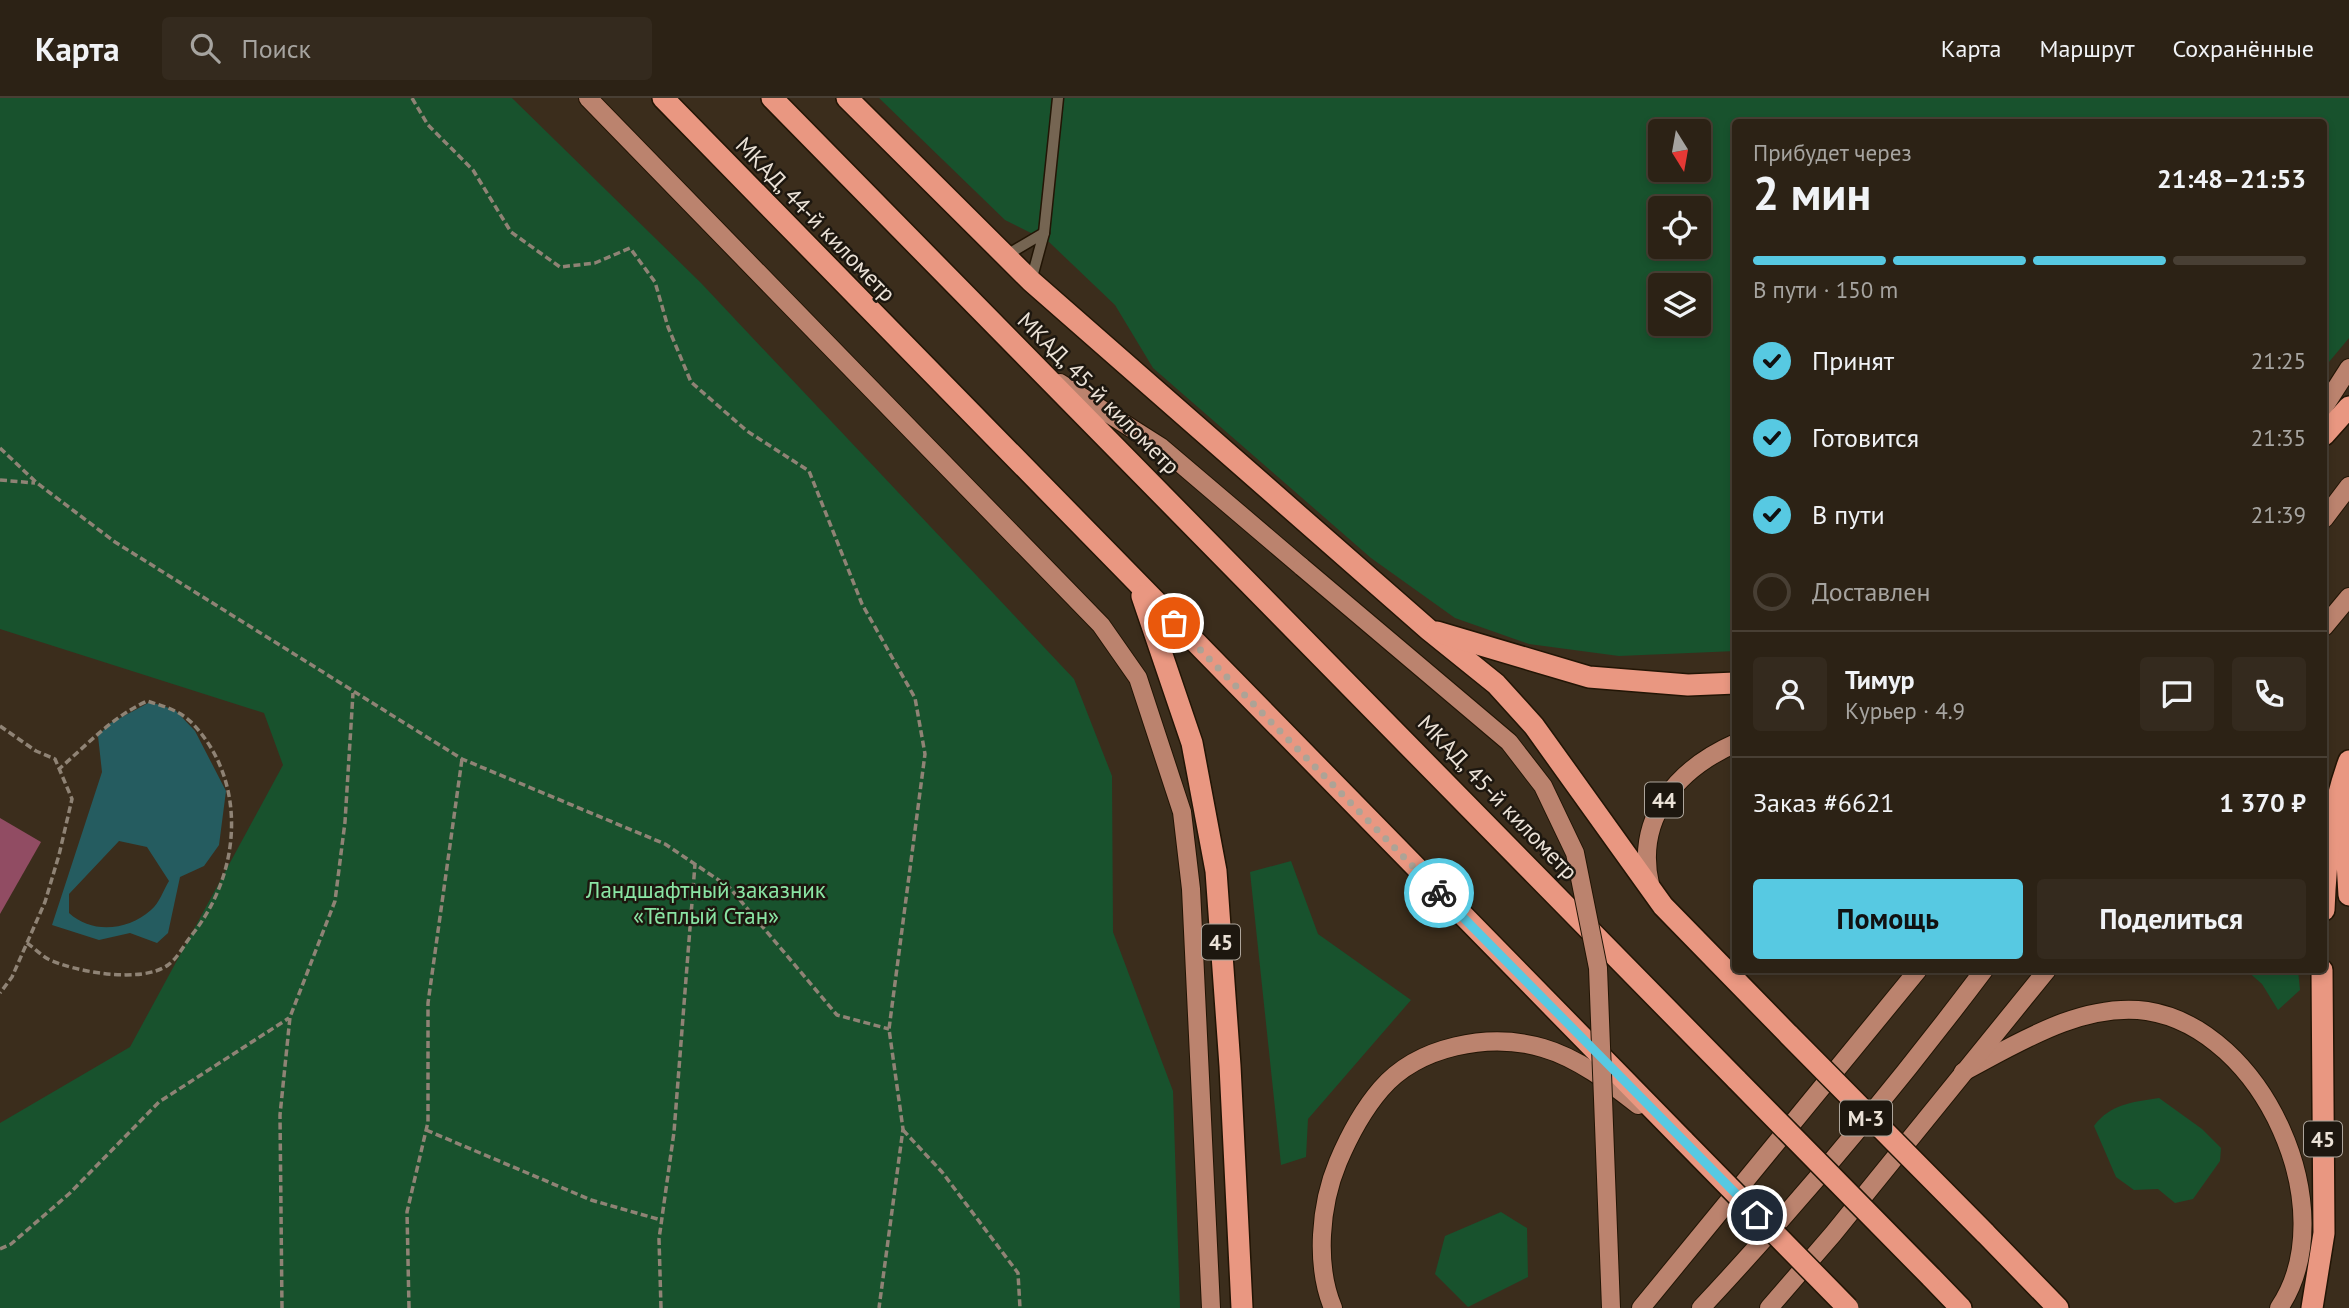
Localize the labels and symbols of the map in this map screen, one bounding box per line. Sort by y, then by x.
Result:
north arrow [1648,119,1712,182]
street label: МКАД, 44-й километр [730,130,902,308]
street label: МКАД, 45-й километр [1012,306,1186,480]
pin [1144,593,1204,653]
street label: МКАД, 45-й километр [1412,708,1584,886]
road number: 44 [1645,782,1683,818]
courier [1404,858,1474,928]
park label: Ландшафтный заказник «Тёплый Стан» [585,875,826,930]
road number: 45 [1202,924,1240,960]
road number: М-3 [1840,1100,1892,1136]
road number: 45 [2304,1122,2342,1156]
pin [1727,1185,1787,1245]

